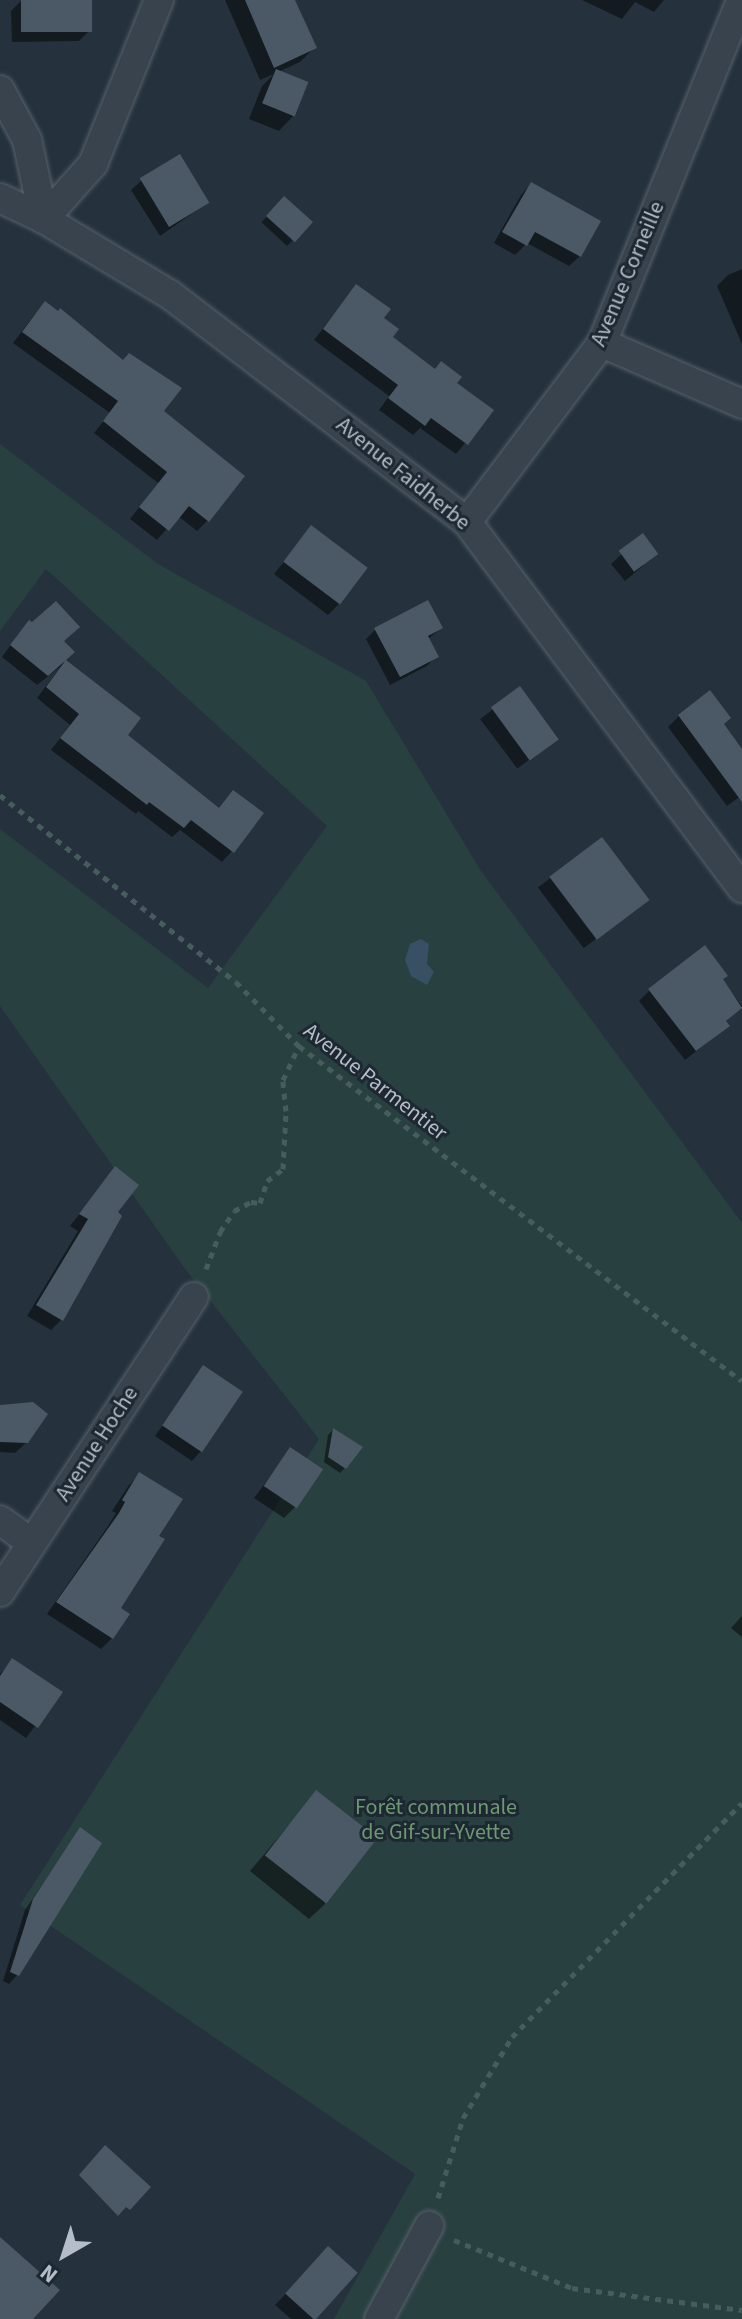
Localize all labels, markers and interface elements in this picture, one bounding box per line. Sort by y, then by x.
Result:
street label: Avenue Corneille [586,198,670,350]
street label: Avenue Faidherbe [331,412,475,536]
street label: Avenue Parmentier [298,1018,452,1146]
street label: Avenue Hoche [50,1382,144,1506]
park label: Forêt communale de Gif-sur-Yvette [355,1794,517,1846]
north arrow [24,2215,104,2295]
text: N [33,2257,65,2291]

